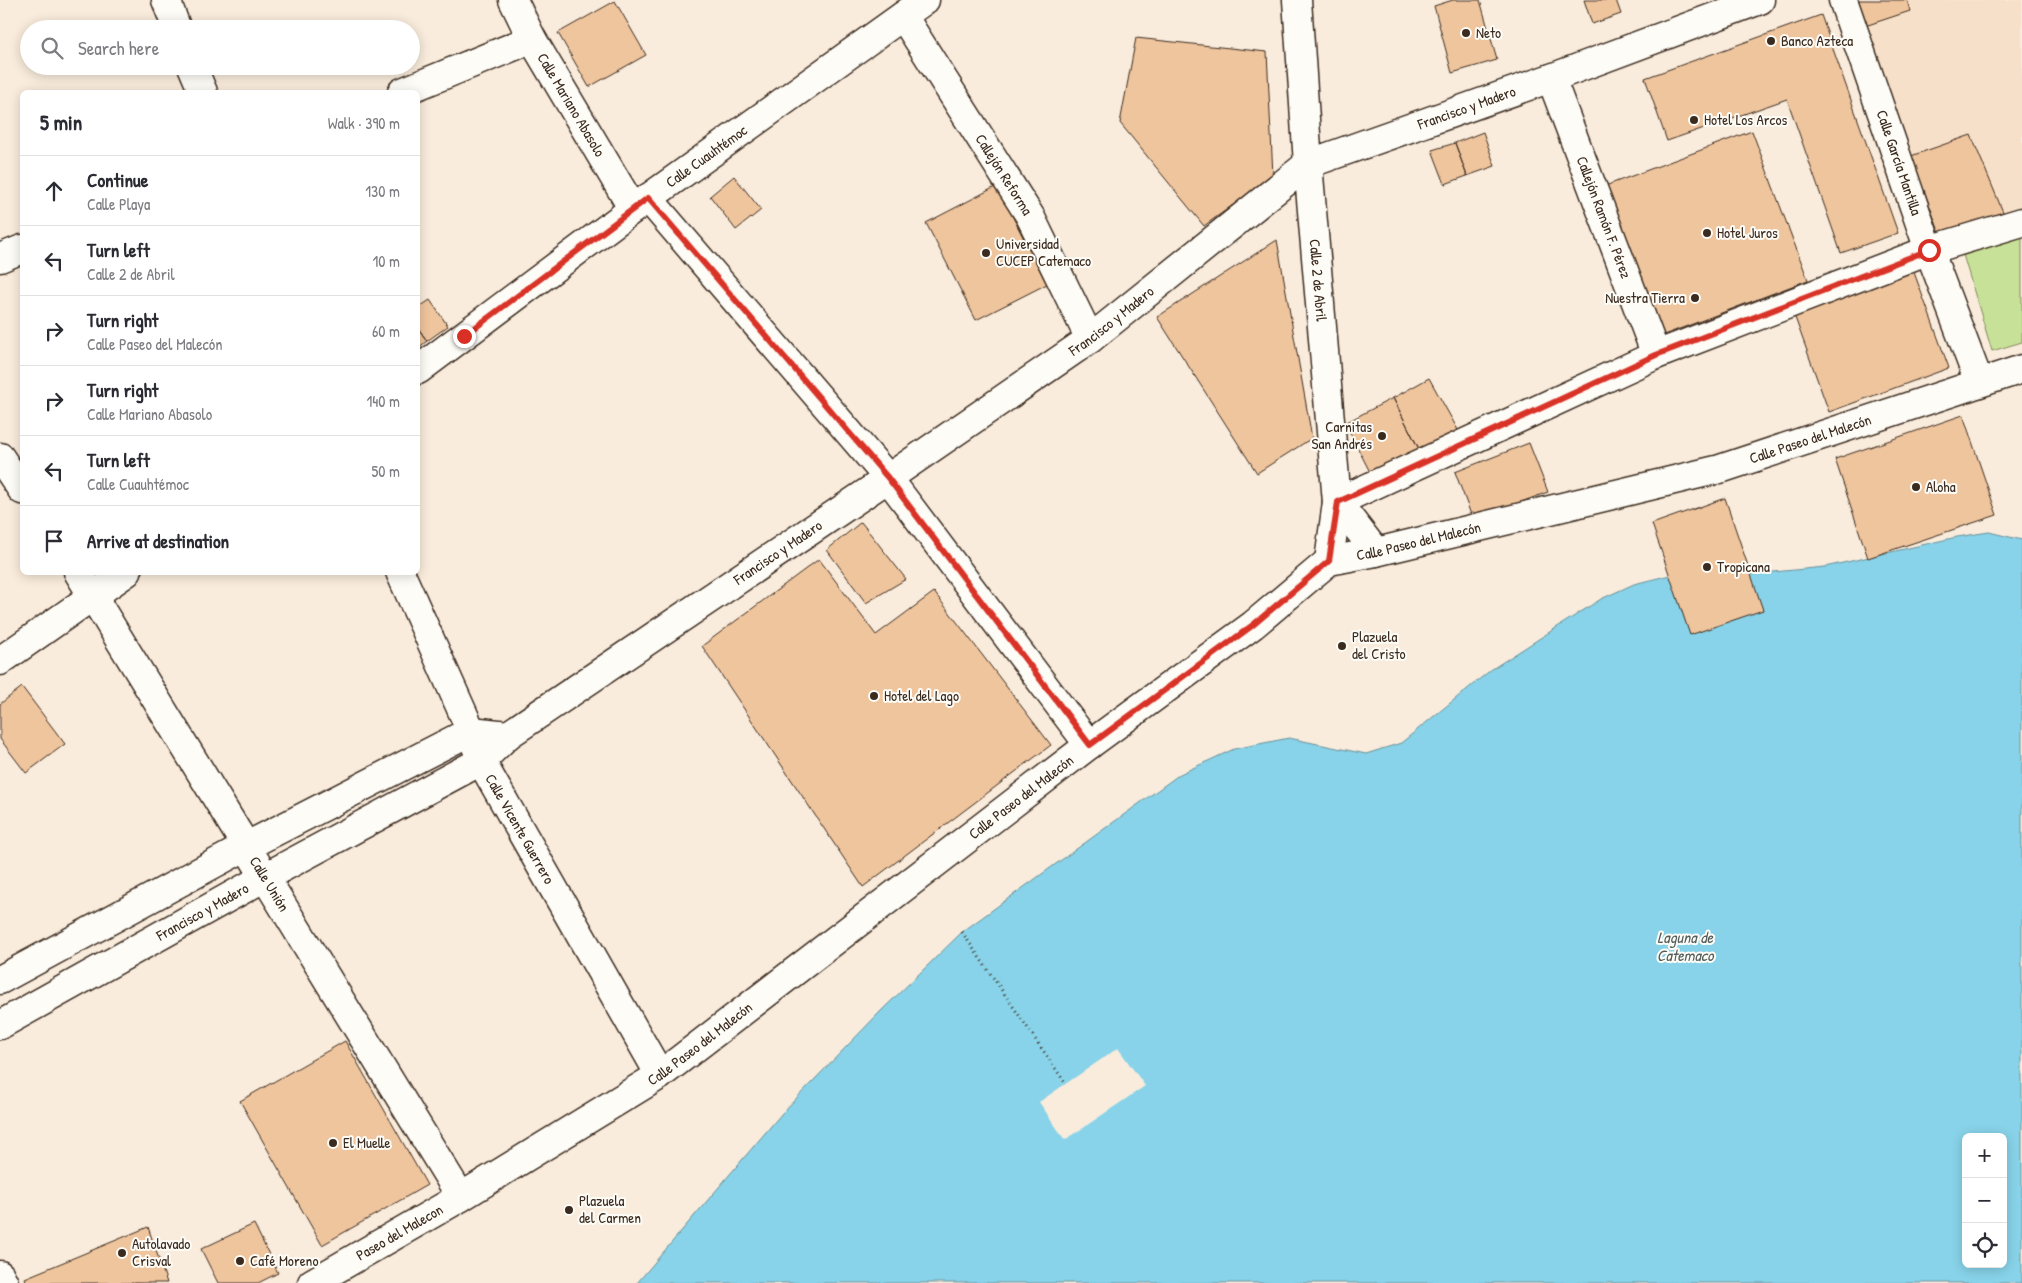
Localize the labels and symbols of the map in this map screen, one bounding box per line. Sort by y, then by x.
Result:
place label: Neto [1476,22,1501,43]
marker: Neto [1460,27,1472,39]
place label: Banco Azteca [1781,30,1853,51]
marker: Banco Azteca [1765,35,1777,47]
street label: Calle Mariano Abasolo [533,49,611,160]
street label: Francisco y Madero [1414,80,1518,135]
street label: Calle García Mantilla [1872,107,1927,218]
place label: Hotel Los Arcos [1704,109,1787,130]
marker: Hotel Los Arcos [1688,114,1700,126]
street label: Calle Cuauhtémoc [661,119,751,192]
street label: Callejón Reforma [971,130,1038,219]
street label: Callejón Ramón F. Pérez [1572,153,1637,282]
place label: Hotel Juros [1717,222,1778,243]
marker: Hotel Juros [1701,227,1713,239]
place label: Universidad CUCEP Catemaco [996,233,1091,271]
street label: Calle 2 de Abril [1304,238,1332,322]
route start [1918,239,1941,262]
marker: Universidad CUCEP Catemaco [980,247,992,259]
street label: Francisco y Madero [1064,281,1158,361]
place label: Nuestra Tierra [1605,287,1685,308]
marker: Nuestra Tierra [1689,292,1701,304]
route end [453,325,476,348]
street label: Calle Paseo del Malecón [1746,409,1874,469]
place label: Carnitas San Andrés [1312,416,1372,454]
marker: Carnitas San Andrés [1376,430,1388,442]
place label: Aloha [1926,476,1956,497]
marker: Aloha [1910,481,1922,493]
street label: Francisco y Madero [728,515,826,590]
street label: Calle Paseo del Malecón [1355,516,1483,566]
place label: Tropicana [1717,556,1770,577]
marker: Tropicana [1701,561,1713,573]
place label: Plazuela del Cristo [1352,626,1406,664]
marker: Plazuela del Cristo [1336,640,1348,652]
place label: Hotel del Lago [884,685,959,706]
marker: Hotel del Lago [868,690,880,702]
street label: Calle Paseo del Malecón [964,750,1078,844]
street label: Calle Vicente Guerrero [480,770,560,888]
street label: Calle Unión [245,852,295,916]
street label: Francisco y Madero [151,877,252,946]
water label: Laguna de Catemaco [1657,926,1715,966]
street label: Calle Paseo del Malecón [643,997,757,1090]
place label: El Muelle [343,1132,390,1153]
marker: El Muelle [327,1137,339,1149]
place label: Plazuela del Carmen [579,1190,641,1228]
street label: Paseo del Malecon [352,1199,447,1265]
marker: Plazuela del Carmen [563,1204,575,1216]
place label: Autolavado Crisval [132,1233,190,1271]
marker: Autolavado Crisval [116,1247,128,1259]
place label: Café Moreno [250,1250,318,1271]
marker: Café Moreno [234,1255,246,1267]

